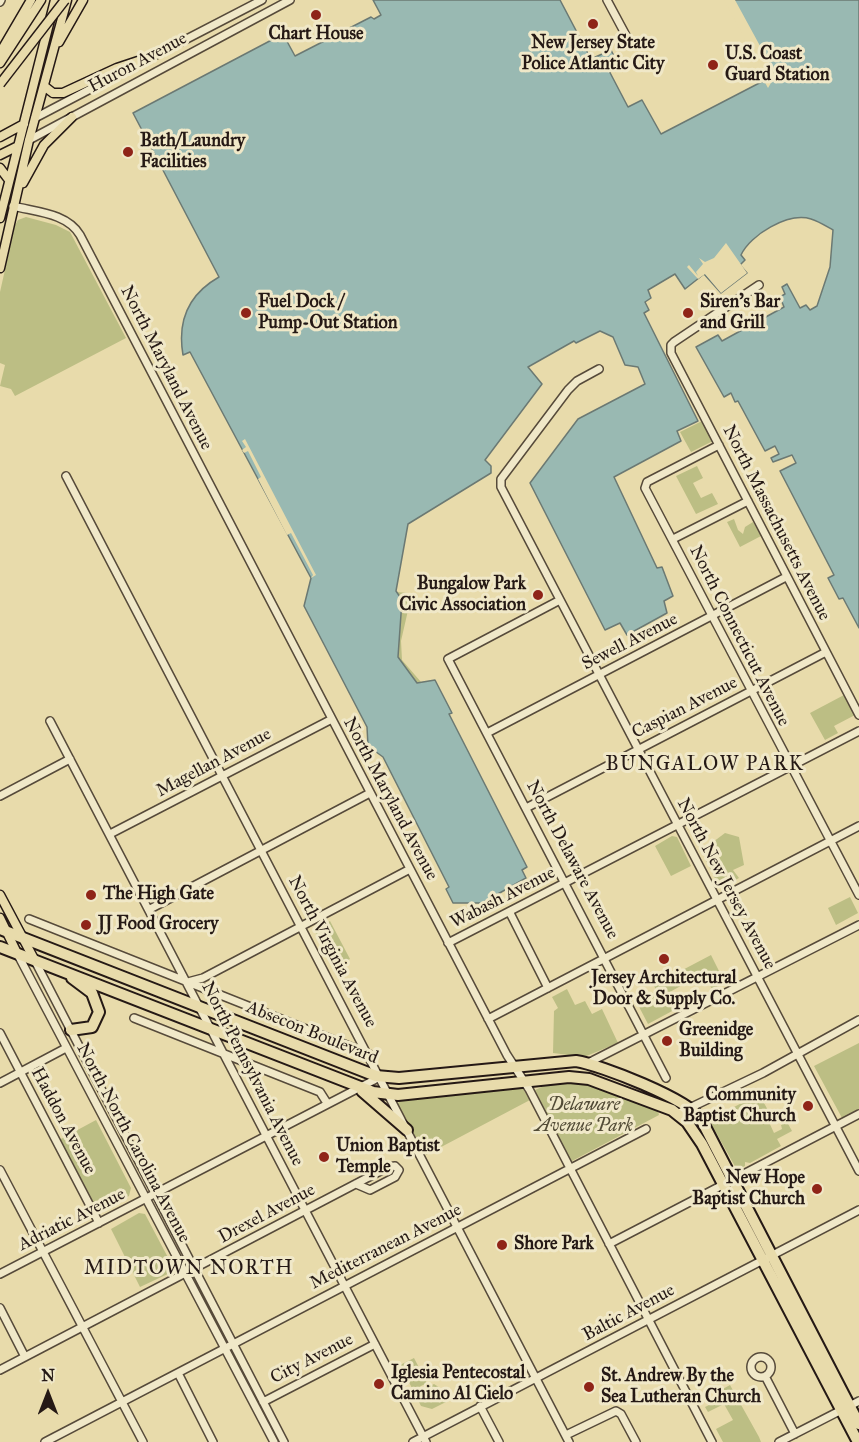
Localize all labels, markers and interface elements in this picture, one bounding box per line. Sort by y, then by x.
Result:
marker: Chart House [309,8,323,22]
marker: New Jersey State Police Atlantic City [586,17,600,31]
place label: Chart House [268,24,364,46]
street label: Huron Avenue [85,28,191,98]
place label: New Jersey State Police Atlantic City [522,33,664,76]
place label: U.S. Coast Guard Station [725,44,829,86]
marker: U.S. Coast Guard Station [706,58,720,72]
place label: Bath/Laundry Facilities [140,131,245,174]
marker: Bath/Laundry Facilities [121,145,135,159]
street label: North Maryland Avenue [115,282,217,454]
place label: Fuel Dock / Pump-Out Station [258,292,397,334]
place label: Siren’s Bar and Grill [700,292,780,334]
marker: Fuel Dock / Pump-Out Station [239,306,253,320]
marker: Siren’s Bar and Grill [681,306,695,320]
street label: North Massachusetts Avenue [717,422,835,624]
street label: North Connecticut Avenue [684,542,794,730]
place label: Bungalow Park Civic Association [399,574,526,616]
marker: Bungalow Park Civic Association [531,588,545,602]
street label: Sewell Avenue [578,609,682,675]
street label: Caspian Avenue [629,672,741,744]
street label: North Maryland Avenue [338,714,442,884]
street label: Magellan Avenue [153,724,275,802]
district label: BUNGALOW PARK [606,753,804,777]
street label: North Delaware Avenue [521,777,623,943]
street label: North New Jersey Avenue [672,795,780,973]
street label: Wabash Avenue [447,862,559,934]
street label: North Virginia Avenue [283,872,381,1032]
place label: The High Gate [103,884,214,906]
marker: The High Gate [84,888,98,902]
place label: JJ Food Grocery [98,914,218,936]
marker: JJ Food Grocery [79,918,93,932]
marker: Jersey Architectural Door & Supply Co. [657,952,671,966]
place label: Jersey Architectural Door & Supply Co. [591,968,737,1010]
street label: North Pennsylvania Avenue [196,978,308,1170]
street label: Absecon Boulevard [243,997,381,1069]
place label: Greenidge Building [679,1020,753,1062]
marker: Greenidge Building [660,1034,674,1048]
street label: North North Carolina Avenue [71,1040,195,1246]
street label: Haddon Avenue [26,1064,100,1178]
place label: Community Baptist Church [683,1085,796,1128]
park label: Delaware Avenue Park [535,1095,633,1138]
marker: Community Baptist Church [801,1099,815,1113]
place label: Union Baptist Temple [336,1136,440,1178]
marker: Union Baptist Temple [317,1150,331,1164]
place label: New Hope Baptist Church [692,1168,805,1210]
street label: Drexel Avenue [215,1179,319,1249]
marker: New Hope Baptist Church [810,1182,824,1196]
street label: Adriatic Avenue [15,1184,129,1256]
street label: Mediterranean Avenue [307,1199,465,1295]
place label: Shore Park [514,1234,594,1256]
marker: Shore Park [495,1238,509,1252]
district label: MIDTOWN NORTH [84,1257,294,1281]
street label: Baltic Avenue [579,1280,679,1346]
street label: City Avenue [267,1329,357,1389]
place label: Iglesia Pentecostal Camino Al Cielo [391,1363,525,1406]
north arrow [18,1364,78,1424]
text: N [41,1366,55,1385]
place label: St. Andrew By the Sea Lutheran Church [601,1366,761,1408]
marker: Iglesia Pentecostal Camino Al Cielo [372,1377,386,1391]
marker: St. Andrew By the Sea Lutheran Church [582,1380,596,1394]

